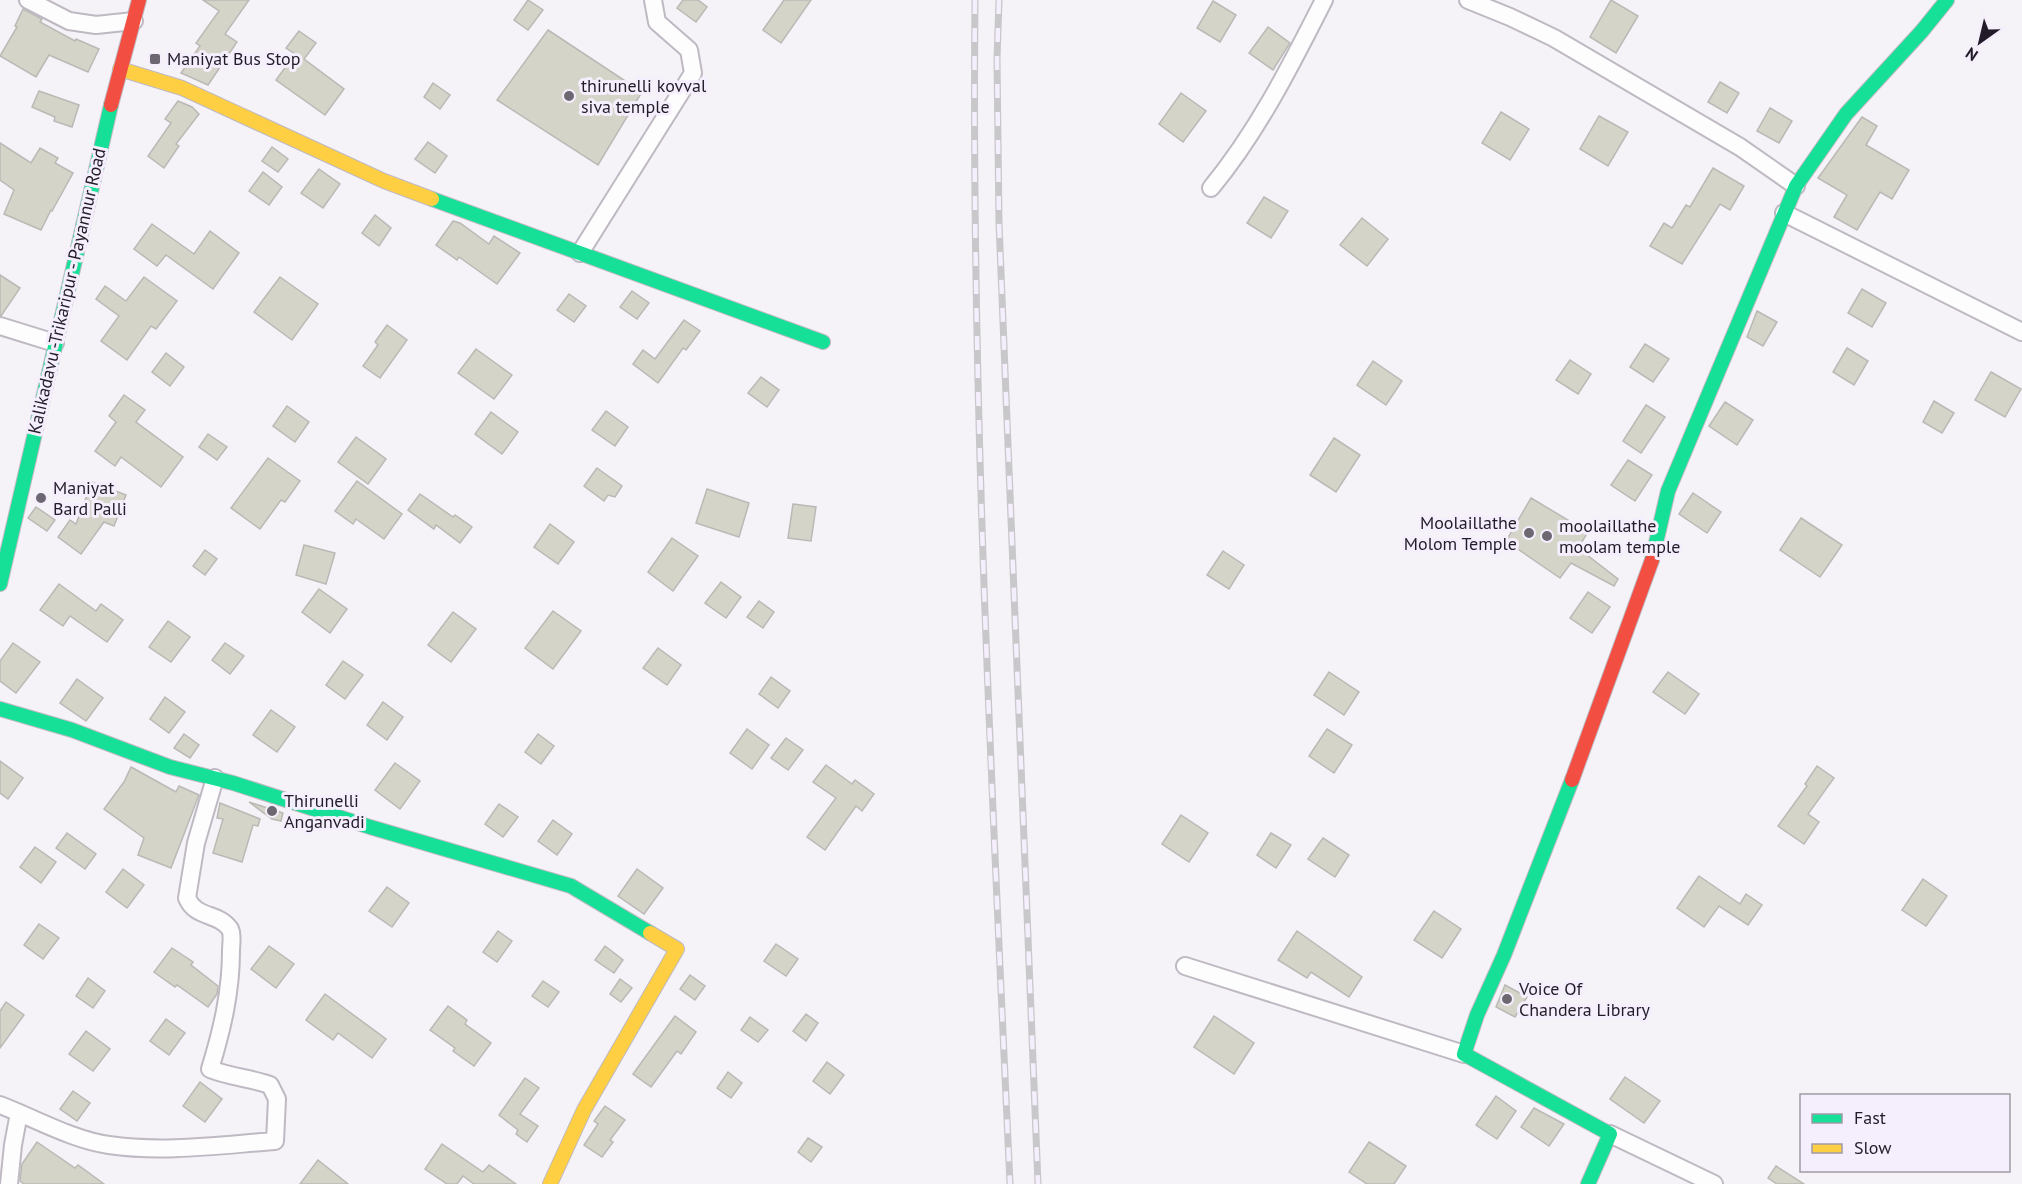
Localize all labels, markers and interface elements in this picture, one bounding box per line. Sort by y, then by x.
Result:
north arrow [1950,12,2010,72]
text: N [1962,43,1982,66]
place label: Maniyat Bus Stop [167,47,301,70]
marker: Maniyat Bus Stop [148,52,162,66]
place label: thirunelli kovval siva temple [581,74,707,118]
marker: thirunelli kovval siva temple [562,89,576,103]
street label: Kalikadavu -Trikaripur - Payannur Road [22,146,111,436]
place label: Maniyat Bard Palli [53,476,127,520]
marker: Maniyat Bard Palli [34,491,48,505]
place label: Moolaillathe Molom Temple [1404,511,1517,555]
place label: moolaillathe moolam temple [1559,514,1680,558]
marker: Moolaillathe Molom Temple [1522,526,1536,540]
marker: moolaillathe moolam temple [1540,529,1554,543]
place label: Thirunelli Anganvadi [284,789,365,833]
marker: Thirunelli Anganvadi [265,804,279,818]
place label: Voice Of Chandera Library [1518,977,1651,1021]
marker: Voice Of Chandera Library [1500,992,1514,1006]
legend [1800,1094,2010,1172]
text: Fast [1854,1106,1886,1129]
text: Slow [1854,1136,1892,1159]

